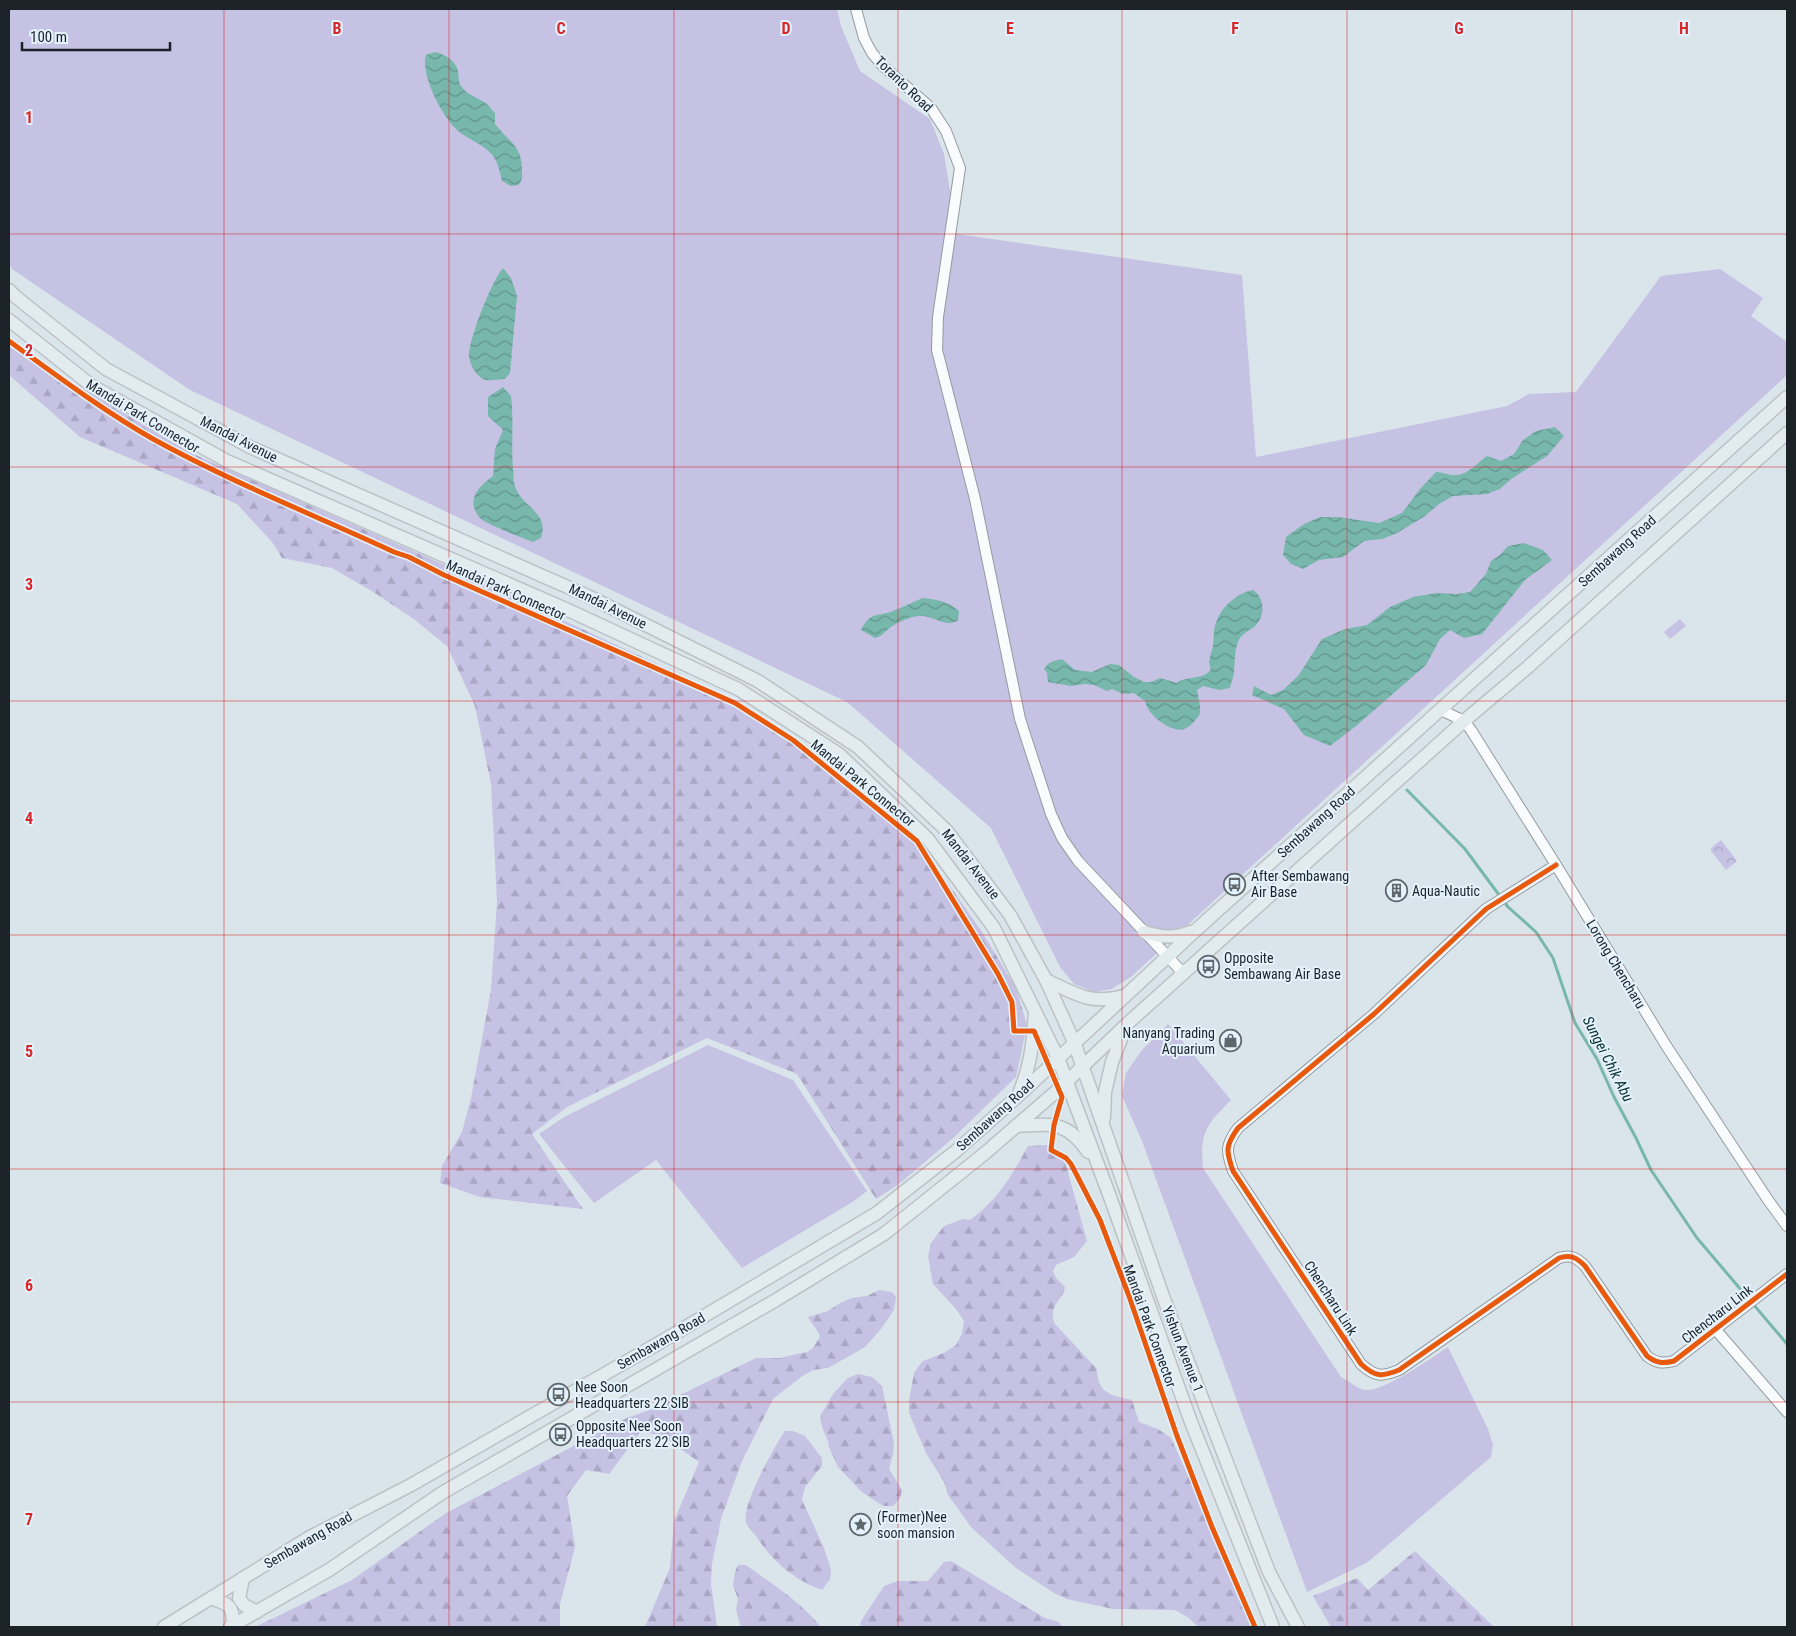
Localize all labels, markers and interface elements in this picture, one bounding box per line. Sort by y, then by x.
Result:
text: B [333,19,342,38]
text: C [556,19,566,38]
text: D [781,19,791,38]
text: E [1006,19,1014,38]
text: F [1231,19,1239,38]
text: G [1454,19,1464,38]
text: H [1679,19,1689,38]
scale bar [22,20,170,52]
text: 100 m [30,28,67,46]
street label: Toranto Road [872,53,936,115]
text: 1 [25,108,33,127]
text: 2 [25,341,33,360]
street label: Mandai Park Connector [84,376,202,456]
street label: Mandai Avenue [198,413,281,465]
street label: Sembawang Road [1575,512,1659,590]
street label: Mandai Park Connector [444,556,568,624]
text: 3 [25,575,33,594]
street label: Mandai Avenue [567,580,650,632]
street label: Mandai Park Connector [808,736,918,830]
street label: Sembawang Road [1274,783,1358,861]
text: 4 [25,809,33,828]
street label: Mandai Avenue [939,826,1004,903]
place label: After Sembawang Air Base [1251,868,1349,900]
bus stop icon: After Sembawang Air Base [1223,872,1247,896]
building icon: Aqua-Nautic [1384,879,1408,903]
place label: Aqua-Nautic [1412,883,1480,899]
street label: Lorong Chencharu [1583,917,1649,1011]
place label: Opposite Sembawang Air Base [1224,950,1341,982]
bus stop icon: Opposite Sembawang Air Base [1196,954,1220,978]
water label: Sungei Chik Abu [1579,1013,1637,1105]
place label: Nanyang Trading Aquarium [1122,1025,1215,1057]
shop icon: Nanyang Trading Aquarium [1219,1029,1243,1053]
text: 5 [25,1042,33,1061]
street label: Sembawang Road [953,1076,1037,1154]
street label: Chencharu Link [1301,1258,1361,1339]
street label: Mandai Park Connector [1120,1263,1180,1389]
text: 6 [25,1276,33,1295]
street label: Chencharu Link [1679,1281,1756,1347]
street label: Yishun Avenue 1 [1159,1304,1207,1394]
street label: Sembawang Road [614,1309,708,1373]
place label: Nee Soon Headquarters 22 SIB [575,1379,689,1411]
bus stop icon: Nee Soon Headquarters 22 SIB [547,1383,571,1407]
place label: Opposite Nee Soon Headquarters 22 SIB [576,1418,690,1450]
bus stop icon: Opposite Nee Soon Headquarters 22 SIB [548,1422,572,1446]
street label: Sembawang Road [261,1508,355,1572]
place label: (Former)Nee soon mansion [877,1509,955,1541]
text: 7 [25,1510,33,1529]
place icon: (Former)Nee soon mansion [849,1513,873,1537]

